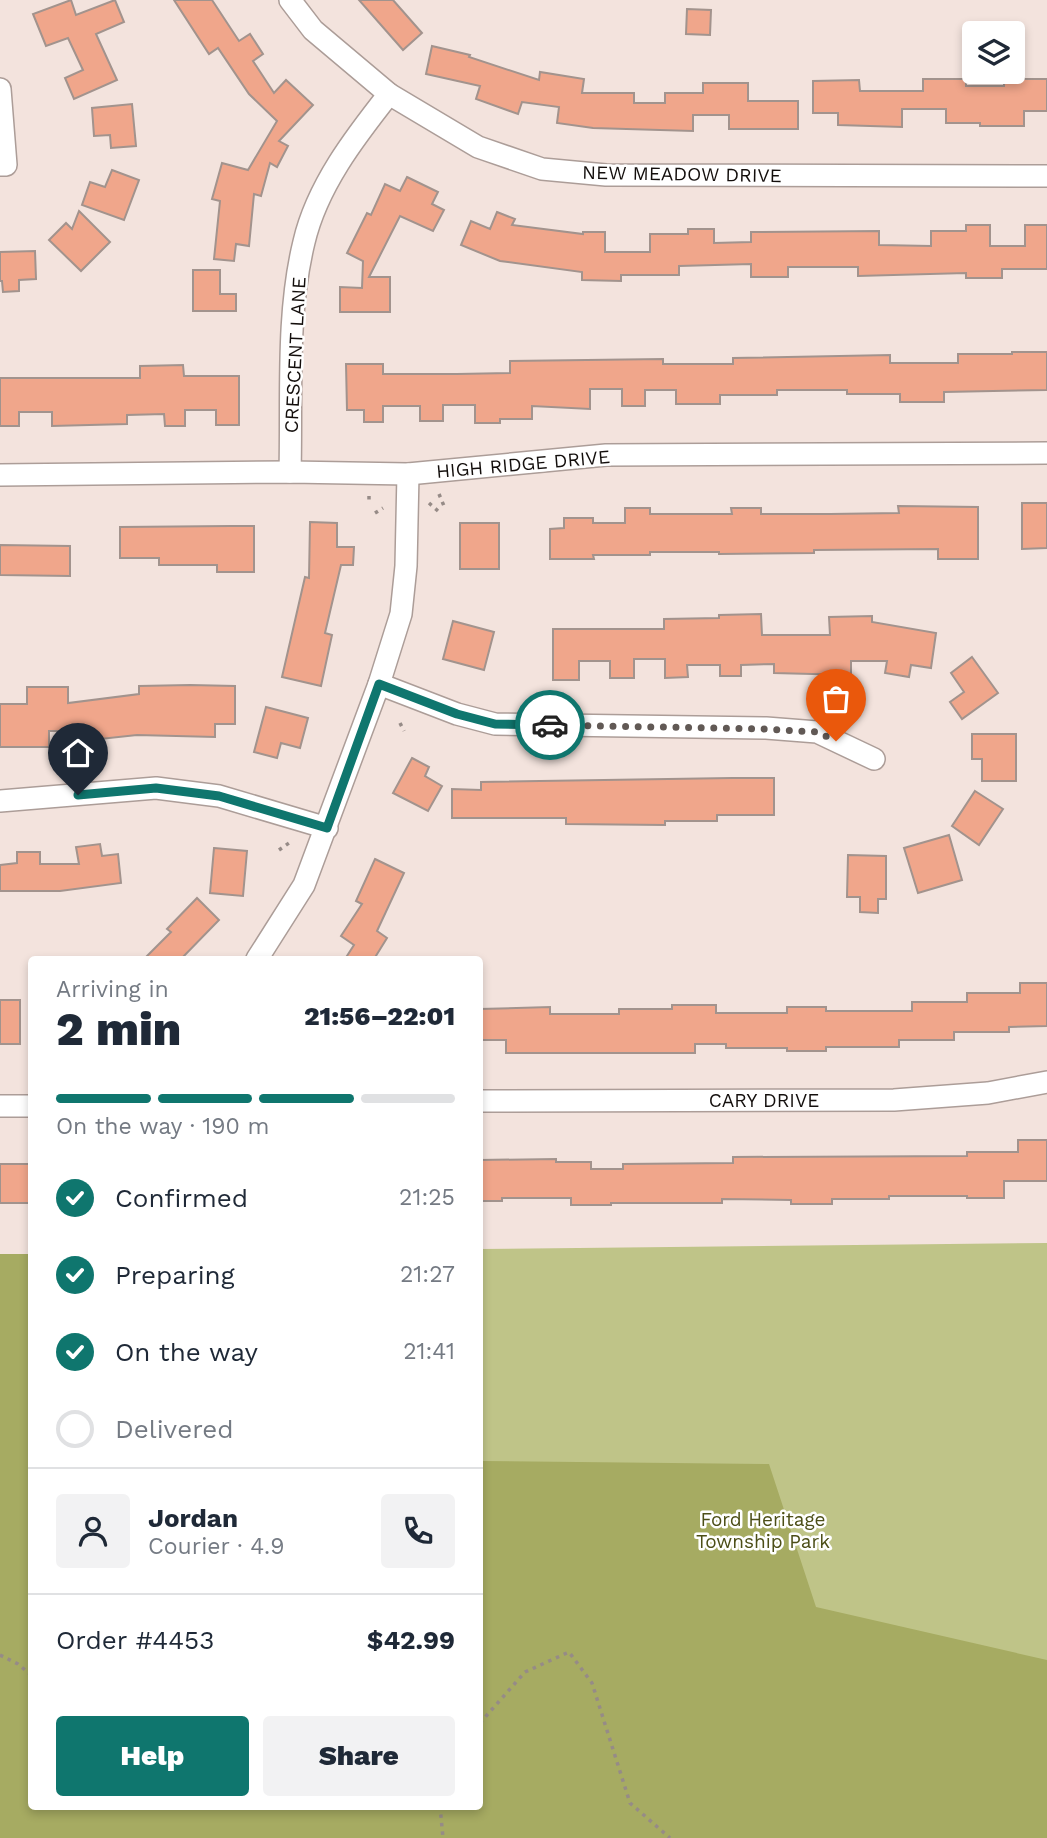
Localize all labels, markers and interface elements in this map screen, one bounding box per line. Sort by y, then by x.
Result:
map controls [962,21,1025,84]
button: layers [962,21,1025,84]
street label: NEW MEADOW DRIVE [582,161,782,187]
street label: CRESCENT LANE [279,276,311,434]
street label: HIGH RIDGE DRIVE [435,445,611,483]
pin [806,669,866,741]
icon: bag [817,680,855,718]
courier [515,690,585,760]
icon: car [531,706,569,744]
pin [48,723,108,795]
icon: home [59,734,97,772]
text: Arriving in [56,976,169,1003]
text: 21:56–22:01 [304,1001,455,1031]
text: 2 min [56,1002,181,1056]
street label: CARY DRIVE [709,1089,819,1112]
text: On the way · 190 m [56,1113,269,1140]
icon: check [56,1179,94,1217]
text: Confirmed [115,1183,248,1213]
text: 21:25 [399,1184,455,1211]
icon: check [56,1256,94,1294]
text: Preparing [115,1260,235,1290]
text: 21:27 [400,1261,455,1288]
icon: check [56,1333,94,1371]
text: On the way [115,1337,258,1367]
text: 21:41 [403,1338,455,1365]
text: Delivered [115,1414,234,1444]
button: person [56,1494,130,1568]
button: phone [381,1494,455,1568]
text: Jordan [148,1503,238,1533]
park label: Ford Heritage Township Park [696,1508,830,1553]
text: Courier · 4.9 [148,1533,284,1560]
text: Order #4453 [56,1625,214,1655]
text: $42.99 [367,1625,455,1655]
button: Help [56,1716,249,1796]
button: Share [263,1716,455,1796]

